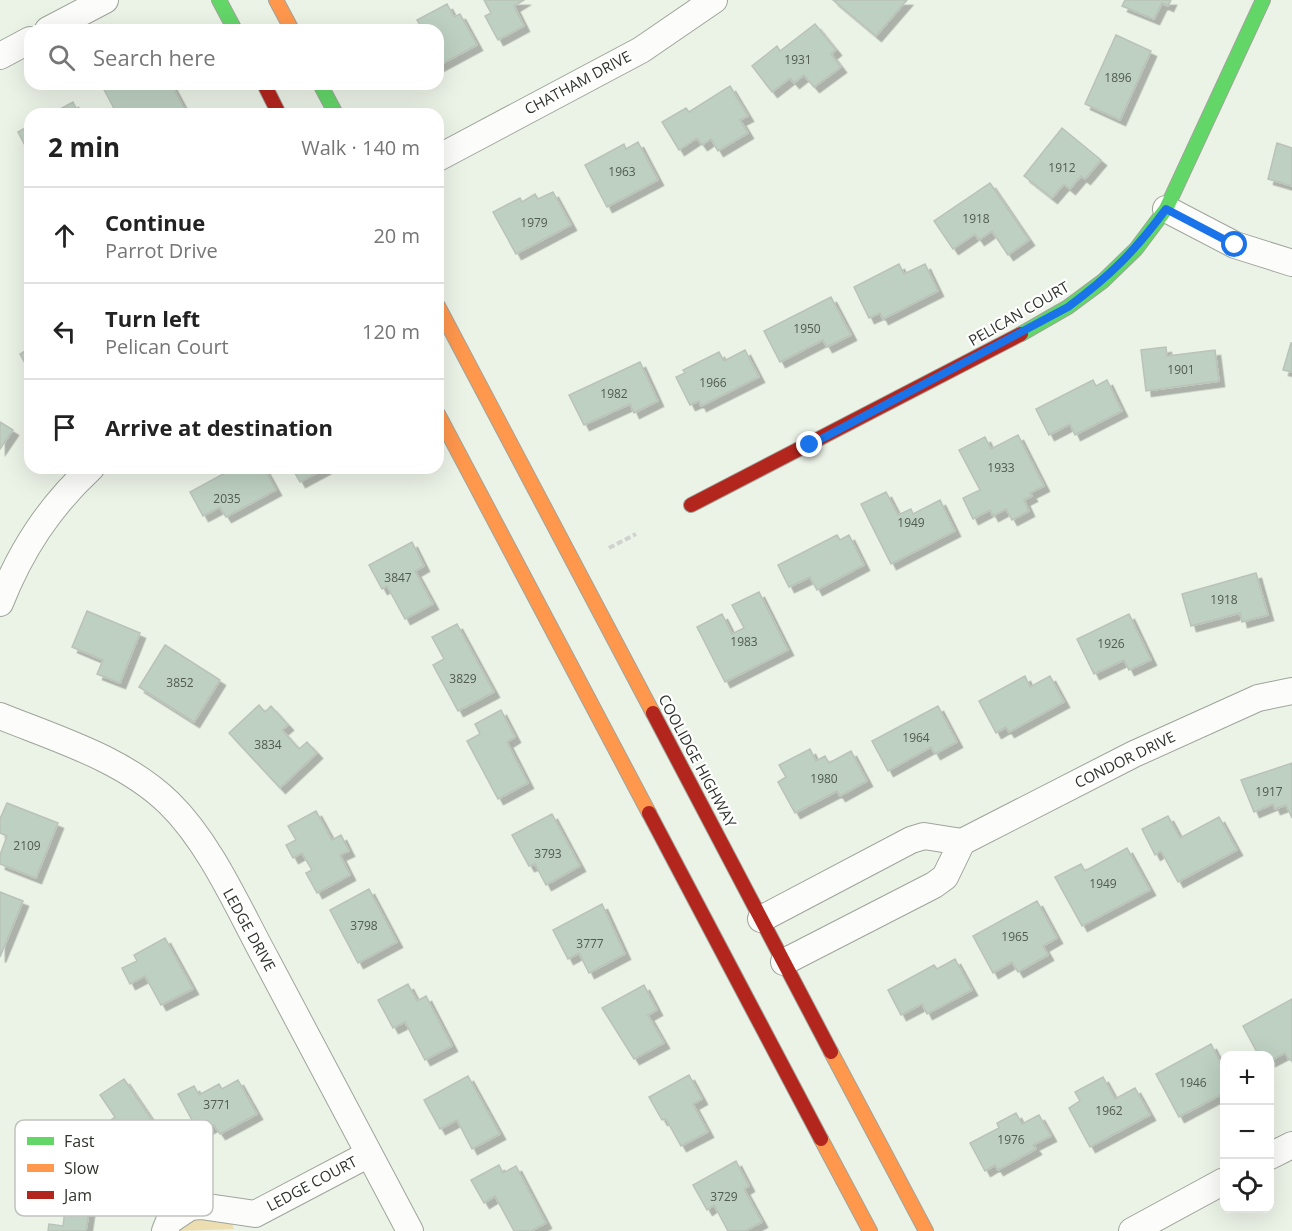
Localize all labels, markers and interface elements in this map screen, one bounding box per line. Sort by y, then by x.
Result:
search box [24,24,444,90]
icon: search [45,41,78,74]
text: Search here [93,42,216,72]
street label: CHATHAM DRIVE [521,46,634,119]
house number: 1931 [784,51,812,68]
house number: 1896 [1104,69,1132,86]
text: 2 min [48,129,120,165]
text: Walk · 140 m [301,134,420,161]
house number: 1912 [1048,159,1076,176]
house number: 1963 [608,163,636,180]
text: Continue [105,207,205,237]
house number: 1918 [962,210,990,227]
house number: 1979 [520,214,548,231]
icon: ahead [48,219,81,252]
text: 20 m [373,222,420,249]
route start [1221,231,1247,257]
text: Parrot Drive [105,237,218,264]
street label: PELICAN COURT [965,276,1073,350]
text: Turn left [105,303,200,333]
icon: left [48,315,81,348]
text: 120 m [362,318,420,345]
house number: 1950 [793,320,821,337]
text: Pelican Court [105,333,229,360]
house number: 1901 [1167,361,1195,378]
house number: 1966 [699,374,727,391]
house number: 1982 [600,385,628,402]
icon: arrive [48,411,81,444]
text: Arrive at destination [105,412,333,442]
route end [796,431,822,457]
house number: 1933 [987,459,1015,476]
house number: 2035 [213,490,241,507]
house number: 1949 [897,514,925,531]
house number: 3847 [384,569,412,586]
house number: 1918 [1210,591,1238,608]
house number: 1983 [730,633,758,650]
house number: 1926 [1097,635,1125,652]
house number: 3829 [449,670,477,687]
house number: 3852 [166,674,194,691]
street label: COOLIDGE HIGHWAY [654,691,742,831]
street label: CONDOR DRIVE [1071,726,1178,792]
house number: 1964 [902,729,930,746]
house number: 3834 [254,736,282,753]
house number: 1980 [810,770,838,787]
house number: 1917 [1255,783,1283,800]
house number: 2109 [13,837,41,854]
house number: 3793 [534,845,562,862]
house number: 1949 [1089,875,1117,892]
street label: LEDGE DRIVE [219,885,281,975]
house number: 3798 [350,917,378,934]
house number: 1965 [1001,928,1029,945]
house number: 3777 [576,935,604,952]
map controls [1220,1051,1274,1213]
button: + [1220,1051,1274,1105]
house number: 1946 [1179,1074,1207,1091]
house number: 3771 [203,1096,231,1113]
house number: 1962 [1095,1102,1123,1119]
button: − [1220,1105,1274,1159]
legend [15,1120,213,1216]
text: Fast [64,1130,95,1152]
house number: 1976 [997,1131,1025,1148]
street label: LEDGE COURT [263,1151,361,1215]
text: Slow [64,1157,99,1179]
button: locate [1220,1159,1274,1213]
text: Jam [62,1184,92,1206]
house number: 3729 [710,1188,738,1205]

